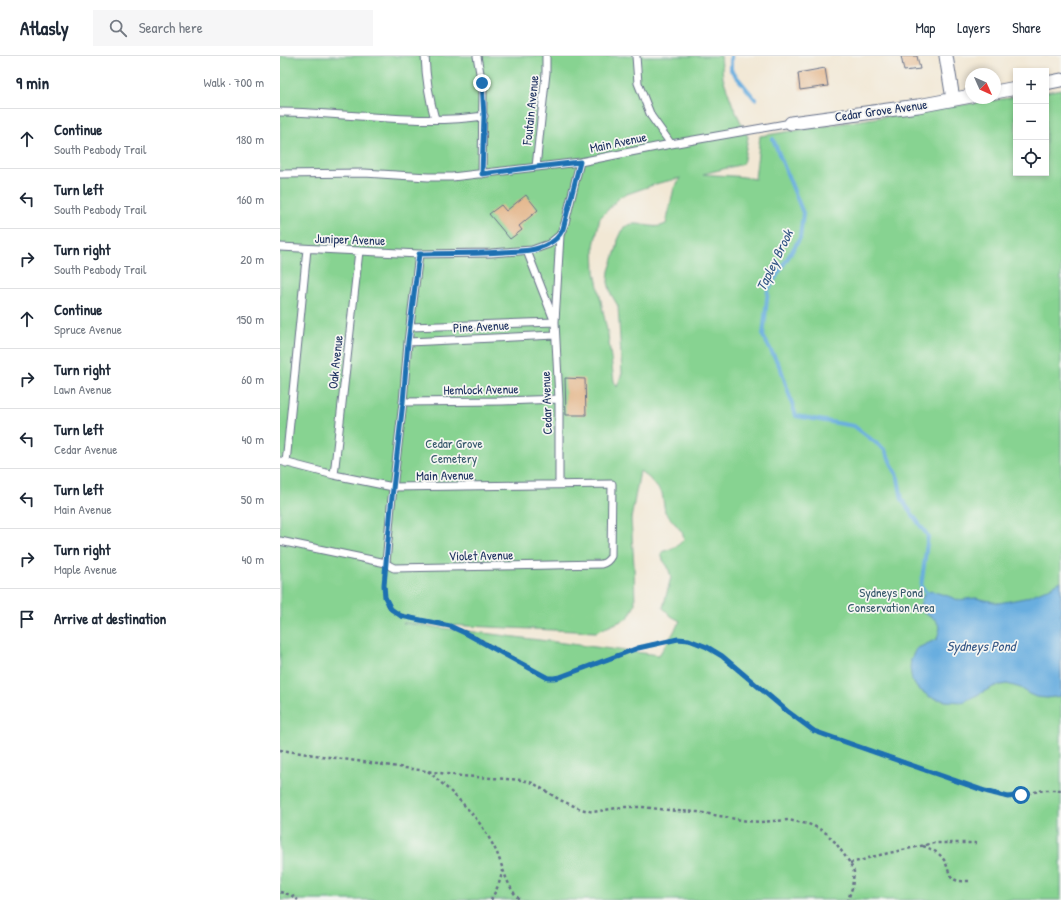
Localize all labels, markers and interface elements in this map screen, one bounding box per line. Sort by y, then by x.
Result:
search box [93,10,373,46]
text: Atlasly [20,15,69,41]
icon: search [107,17,129,39]
text: Search here [139,17,203,38]
text: Map [915,18,935,37]
text: Layers [957,18,990,37]
text: Share [1012,18,1041,37]
north arrow [965,68,1001,104]
map controls [1013,68,1049,176]
button: + [1013,68,1049,104]
text: 9 min [16,71,49,94]
text: Walk · 700 m [204,73,264,91]
route end [473,74,491,92]
street label: Foutain Avenue [517,74,543,147]
street label: Cedar Grove Avenue [834,95,928,125]
button: − [1013,104,1049,140]
text: Continue [54,119,102,140]
street label: Main Avenue [588,127,648,157]
icon: ahead [16,128,38,150]
text: 180 m [236,130,264,148]
text: South Peabody Trail [54,140,147,158]
button: locate [1013,140,1049,176]
text: Turn left [54,179,104,200]
icon: left [16,188,38,210]
text: 160 m [236,190,264,208]
text: South Peabody Trail [54,200,147,218]
water label: Tapley Brook [751,225,798,294]
street label: Juniper Avenue [314,229,386,249]
text: Turn right [54,239,110,260]
icon: right [16,248,38,270]
text: 20 m [240,250,264,268]
text: South Peabody Trail [54,260,147,278]
text: Continue [54,299,102,320]
icon: ahead [16,308,38,330]
text: 150 m [236,310,264,328]
street label: Pine Avenue [452,316,510,336]
text: Spruce Avenue [54,320,122,338]
street label: Oak Avenue [323,334,347,390]
text: Turn right [54,359,110,380]
icon: right [16,368,38,390]
text: 60 m [241,370,264,388]
street label: Cedar Avenue [536,371,556,435]
street label: Hemlock Avenue [443,379,519,399]
text: Lawn Avenue [54,380,112,398]
text: Turn left [54,419,104,440]
icon: left [16,428,38,450]
text: 40 m [241,430,264,448]
park label: Cedar Grove Cemetery [425,434,483,467]
text: Cedar Avenue [54,440,117,458]
street label: Main Avenue [416,465,474,485]
text: Turn left [54,479,104,500]
icon: left [16,488,38,510]
text: 50 m [241,490,264,508]
text: Main Avenue [54,500,112,518]
text: Turn right [54,539,110,560]
street label: Violet Avenue [449,545,513,565]
icon: right [16,548,38,570]
text: 40 m [241,550,264,568]
text: Maple Avenue [54,560,117,578]
park label: Sydneys Pond Conservation Area [848,583,934,616]
icon: arrive [16,608,38,630]
text: Arrive at destination [54,608,166,629]
water label: Sydneys Pond [947,636,1018,656]
route start [1012,786,1030,804]

